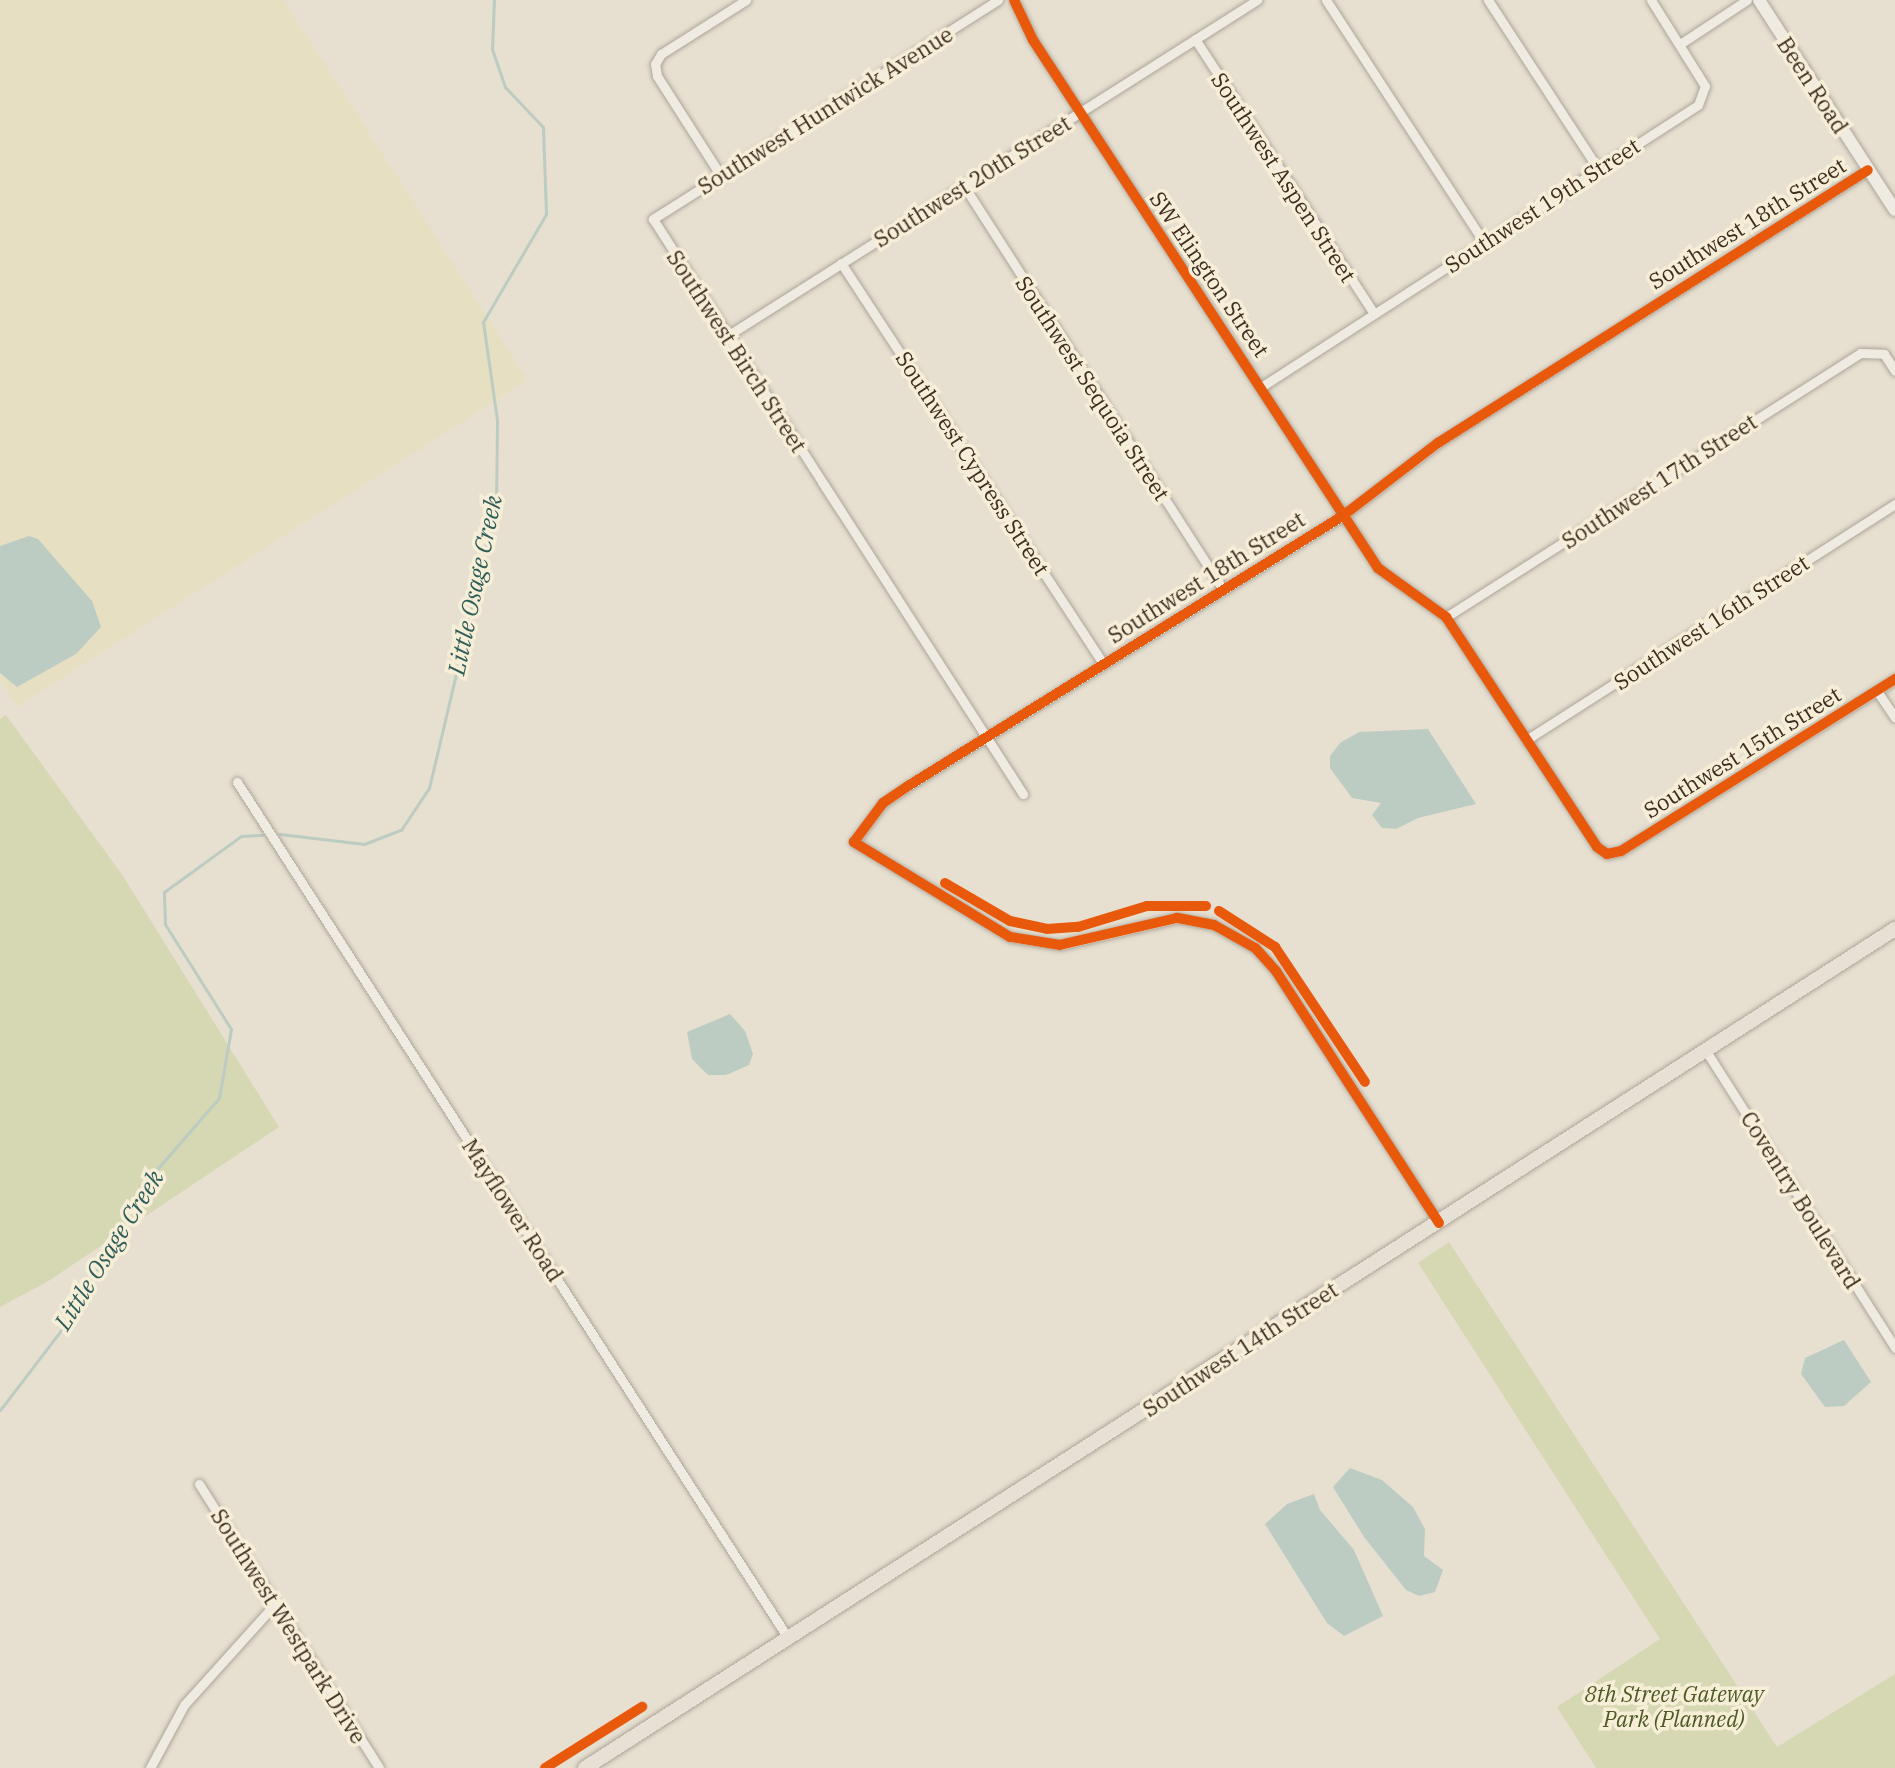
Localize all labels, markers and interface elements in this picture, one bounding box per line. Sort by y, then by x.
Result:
street label: Southwest Huntwick Avenue [693,20,957,200]
street label: Been Road [1772,32,1854,138]
street label: Southwest Aspen Street [1206,67,1362,287]
street label: Southwest 20th Street [869,110,1075,252]
street label: Southwest 19th Street [1440,132,1644,278]
street label: Southwest 18th Street [1644,152,1850,294]
street label: SW Elington Street [1145,186,1275,362]
street label: Southwest Birch Street [662,245,812,457]
street label: Southwest Sequoia Street [1010,271,1176,505]
street label: Southwest Cypress Street [891,346,1055,580]
street label: Southwest 17th Street [1557,408,1761,554]
water label: Little Osage Creek [442,493,508,677]
street label: Southwest 18th Street [1103,506,1309,648]
street label: Southwest 16th Street [1609,549,1813,695]
street label: Southwest 15th Street [1639,681,1845,823]
street label: Coventry Boulevard [1736,1106,1866,1294]
street label: Mayflower Road [457,1134,569,1286]
water label: Little Osage Creek [48,1165,170,1335]
street label: Southwest 14th Street [1138,1276,1342,1422]
street label: Southwest Westpark Drive [206,1504,372,1748]
park label: 8th Street Gateway Park (Planned) [1585,1680,1763,1732]

